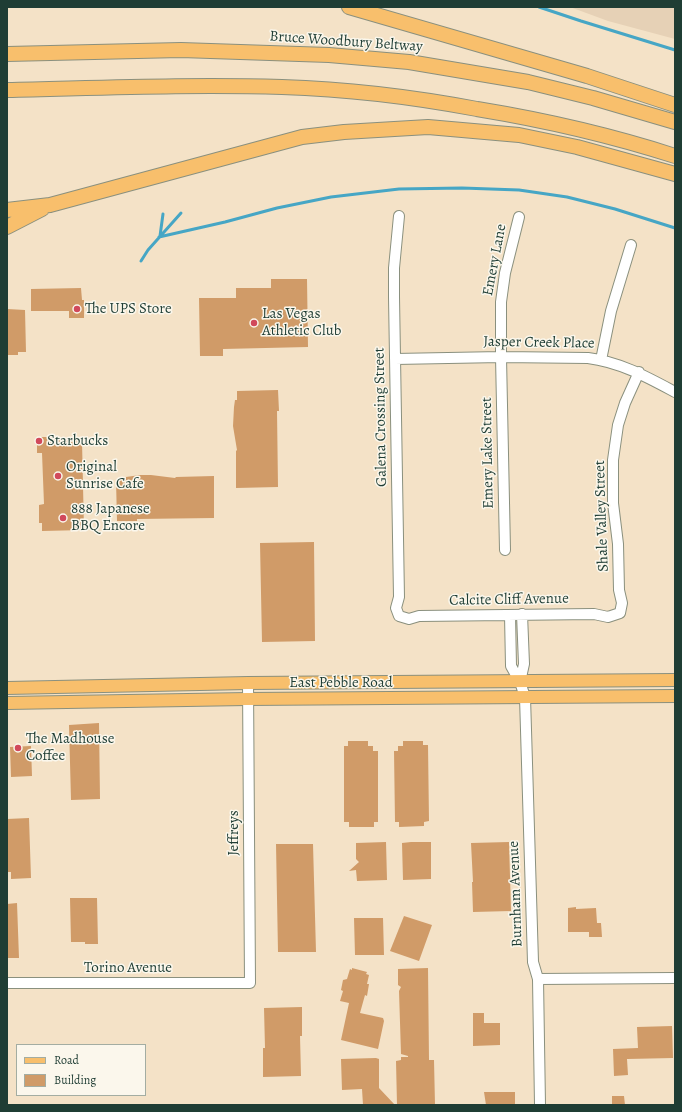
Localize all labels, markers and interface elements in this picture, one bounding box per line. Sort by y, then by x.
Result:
street label: Bruce Woodbury Beltway [269,28,423,56]
street label: Emery Lane [479,223,511,297]
place label: The UPS Store [85,300,172,318]
marker: The UPS Store [72,304,82,314]
place label: Las Vegas Athletic Club [262,305,341,340]
marker: Las Vegas Athletic Club [249,318,259,328]
street label: Jasper Creek Place [483,333,595,353]
street label: Galena Crossing Street [371,347,391,487]
street label: Emery Lake Street [478,397,498,509]
place label: Starbucks [47,432,108,450]
marker: Starbucks [34,436,44,446]
place label: Original Sunrise Cafe [66,458,144,493]
street label: Shale Valley Street [591,460,613,572]
marker: Original Sunrise Cafe [53,471,63,481]
place label: 888 Japanese BBQ Encore [71,500,150,535]
marker: 888 Japanese BBQ Encore [58,513,68,523]
street label: Calcite Cliff Avenue [449,590,569,610]
street label: East Pebble Road [289,674,393,692]
place label: The Madhouse Coffee [26,730,114,765]
marker: The Madhouse Coffee [13,743,23,753]
street label: Jeffreys [225,810,243,856]
street label: Burnham Avenue [505,841,527,947]
street label: Torino Avenue [84,959,172,977]
legend [16,1044,146,1096]
text: Road [54,1052,79,1068]
text: Building [54,1072,96,1088]

